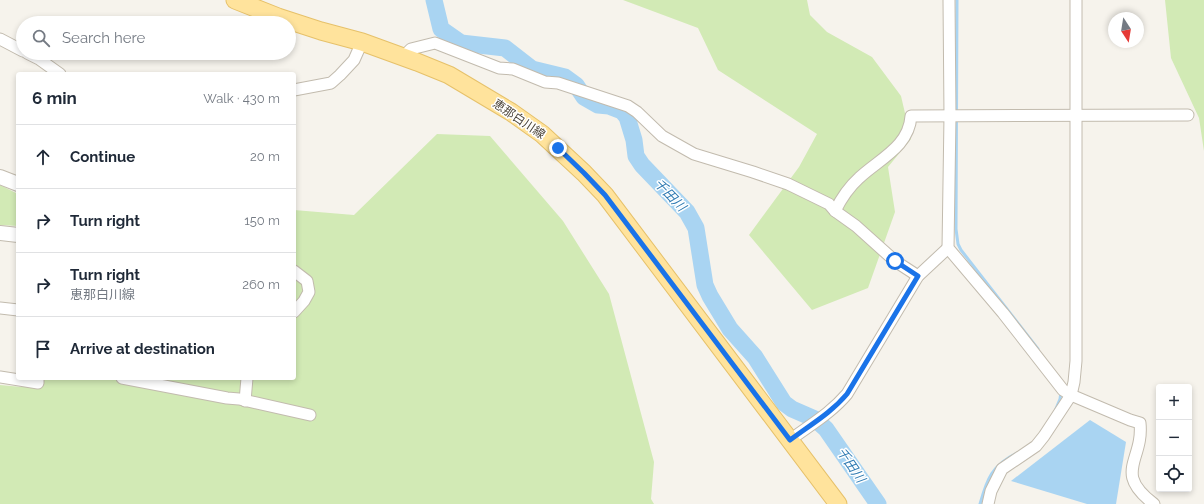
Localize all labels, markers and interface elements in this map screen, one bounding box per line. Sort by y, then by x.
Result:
north arrow [1108,12,1144,48]
search box [16,16,296,60]
icon: search [30,27,52,49]
text: Search here [62,29,145,47]
text: 6 min [32,88,77,108]
text: Walk · 430 m [203,91,280,106]
street label: 恵那白川線 [490,96,548,142]
route end [549,139,567,157]
icon: ahead [32,146,54,168]
text: Continue [70,148,135,166]
text: 20 m [250,149,280,164]
water label: 千田川 [651,176,690,216]
icon: right [32,210,54,232]
text: Turn right [70,212,140,230]
text: 150 m [244,213,280,228]
route start [886,252,904,270]
text: Turn right [70,266,140,284]
icon: right [32,274,54,296]
text: 260 m [242,277,280,292]
text: 恵那白川線 [70,287,135,302]
icon: arrive [32,338,54,360]
text: Arrive at destination [70,340,215,358]
map controls [1156,384,1192,492]
button: + [1156,384,1192,420]
button: − [1156,420,1192,456]
water label: 千田川 [834,445,869,487]
button: locate [1156,456,1192,492]

